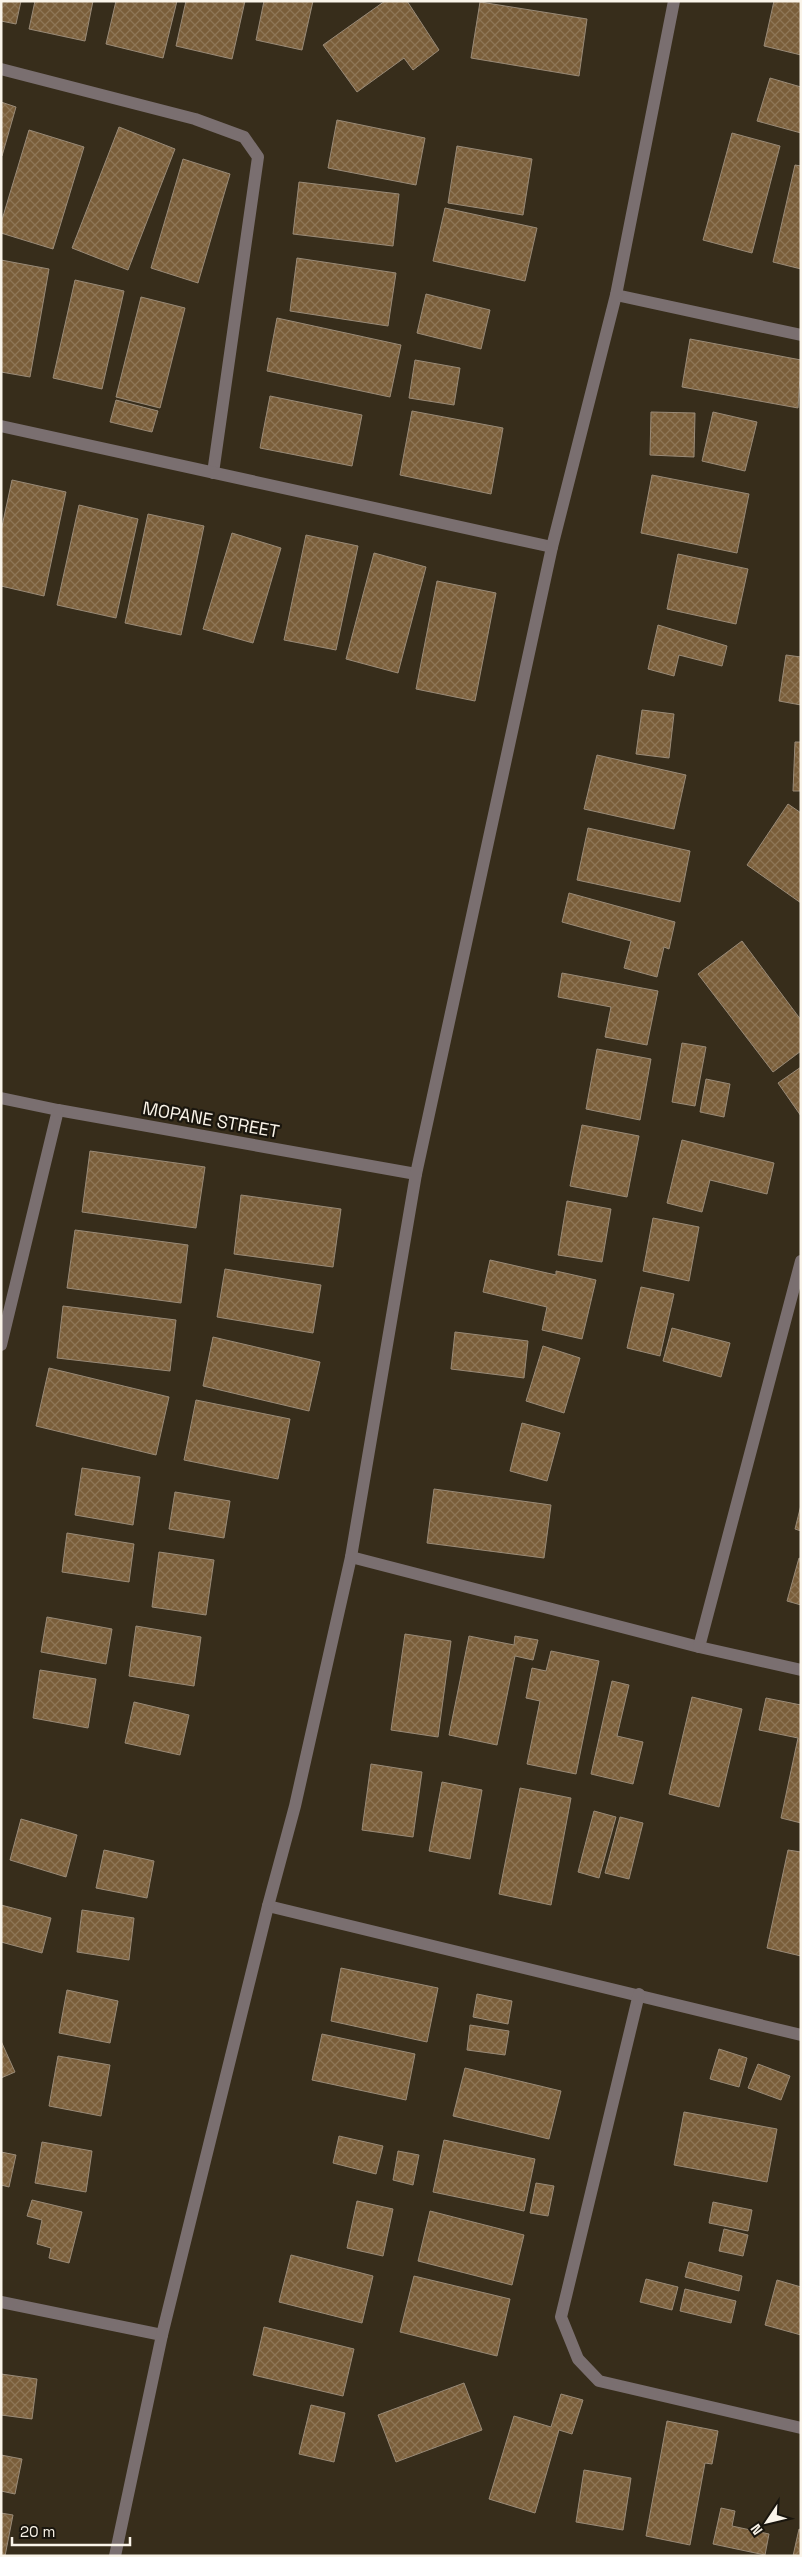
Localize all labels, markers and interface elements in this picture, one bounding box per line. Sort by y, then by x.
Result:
street label: MOPANE STREET [141,1096,282,1143]
north arrow [742,2497,792,2547]
scale bar [12,2514,130,2546]
text: N [746,2520,766,2538]
text: 20 m [20,2522,55,2541]

